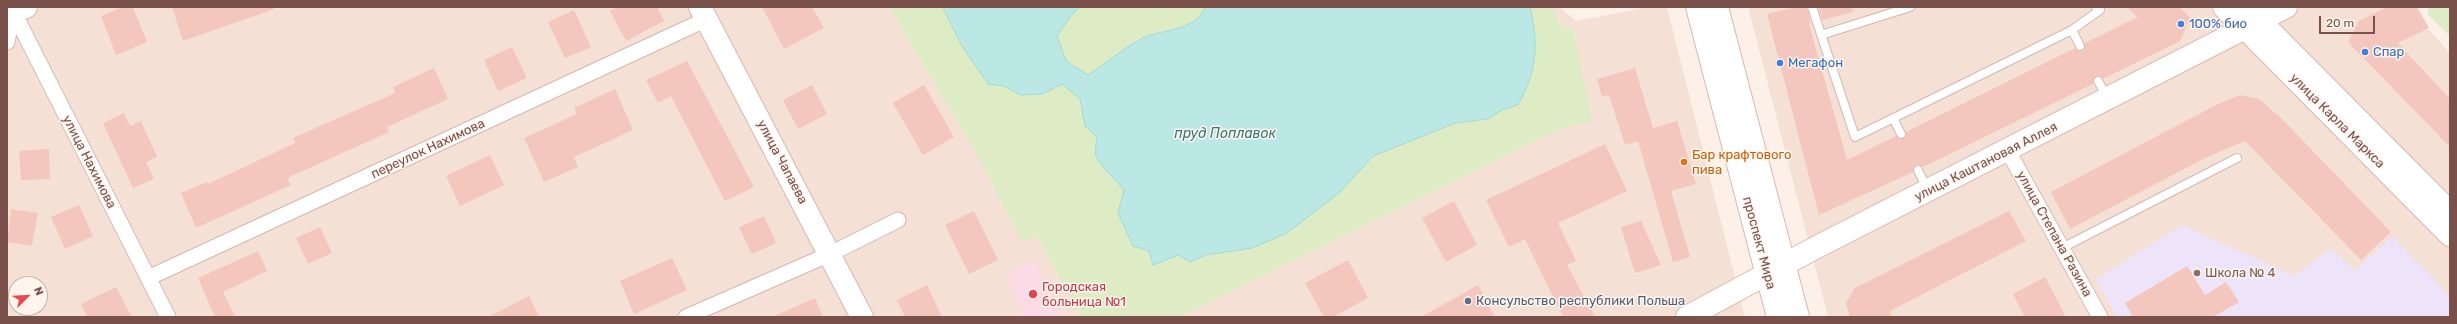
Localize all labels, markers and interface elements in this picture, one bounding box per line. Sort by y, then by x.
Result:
scale bar [2321,8,2377,34]
place label: 100% био [2189,16,2247,32]
text: 20 m [2326,16,2354,30]
marker: 100% био [2176,19,2186,29]
place label: Спар [2373,44,2404,60]
marker: Спар [2360,47,2370,57]
place label: Мегафон [1788,55,1843,71]
marker: Мегафон [1775,58,1785,68]
street label: улица Карла Маркса [2286,70,2388,172]
street label: улица Нахимова [59,113,119,211]
street label: переулок Нахимова [369,116,487,182]
street label: улица Чапаева [753,117,811,207]
street label: улица Каштановая Аллея [1912,119,2060,205]
water label: пруд Поплавок [1174,126,1276,142]
place label: Бар крафтового пива [1692,147,1791,178]
marker: Бар крафтового пива [1679,157,1689,167]
street label: улица Степана Разина [2013,168,2095,300]
street label: проспект Мира [1739,195,1779,291]
place label: Школа № 4 [2205,265,2276,281]
marker: Школа № 4 [2192,268,2202,278]
north arrow [8,276,48,316]
place label: Городская больница №1 [1042,279,1126,310]
text: N [31,285,46,298]
marker: Городская больница №1 [1027,288,1039,300]
place label: Консульство республики Польша [1476,293,1685,309]
marker: Консульство республики Польша [1463,296,1473,306]

